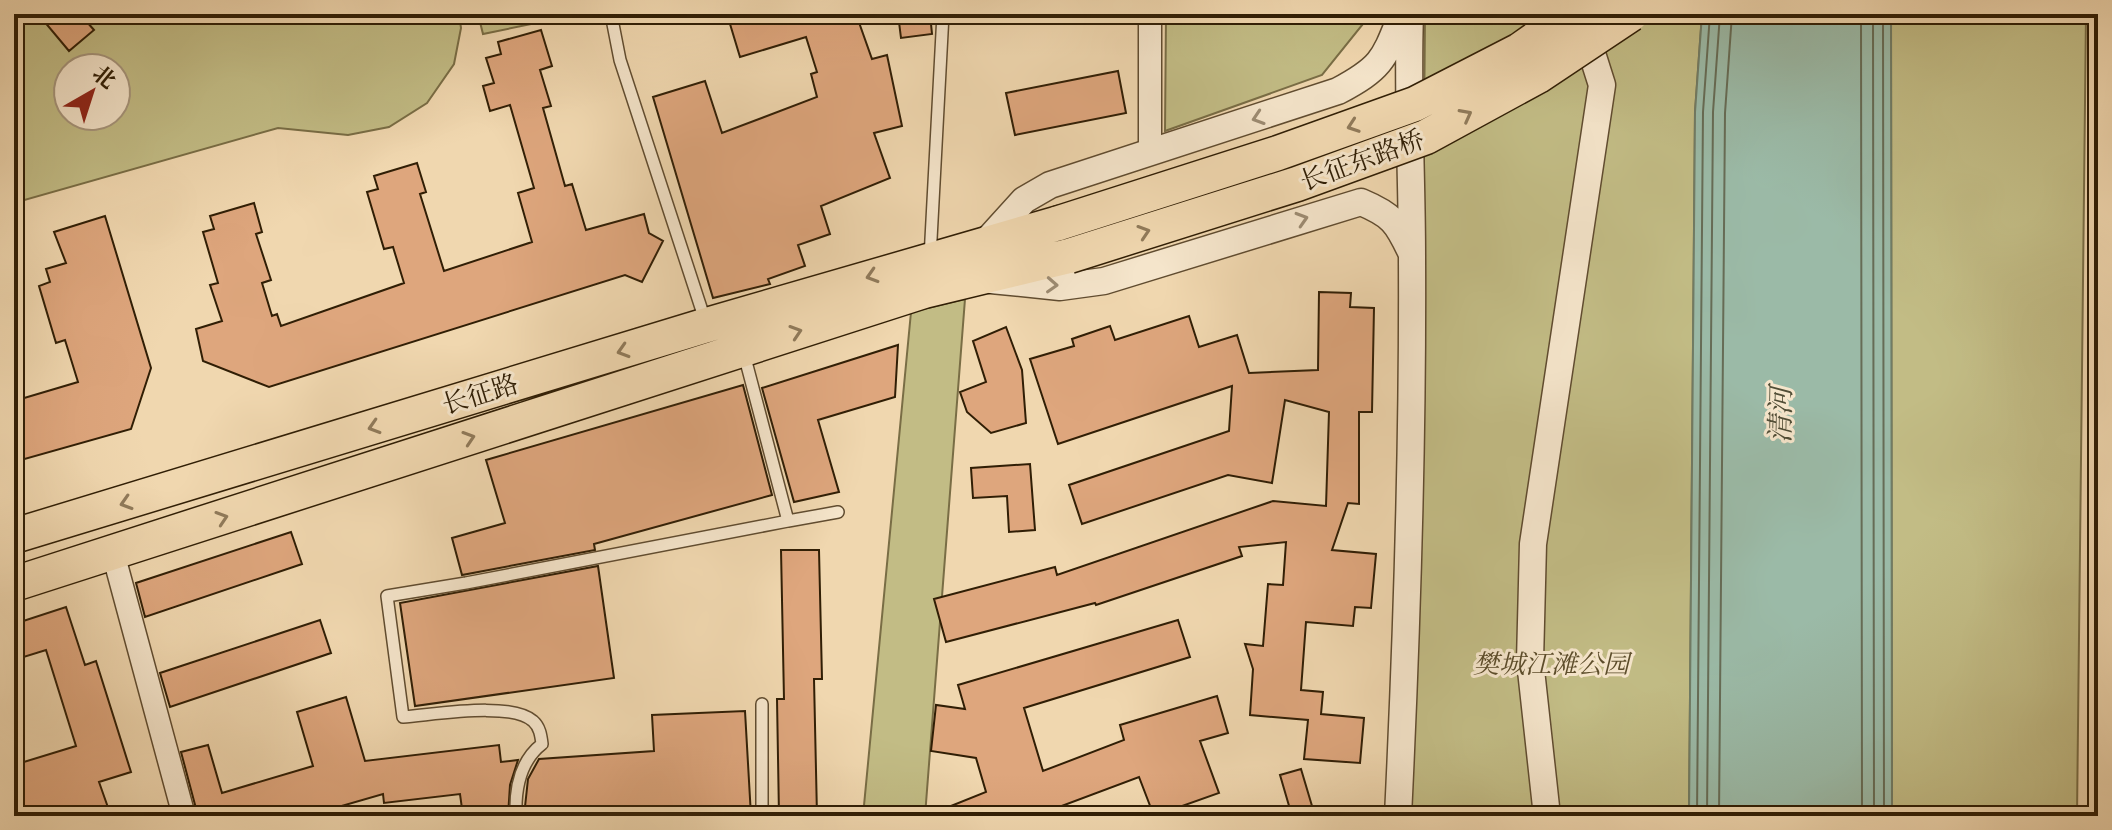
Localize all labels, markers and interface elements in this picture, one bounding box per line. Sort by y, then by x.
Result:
north arrow [52,52,132,132]
text: 北 [87,59,121,95]
one-way arrow [1251,108,1265,124]
one-way arrow [1458,110,1473,125]
one-way arrow [1347,117,1361,133]
street label: 长征东路桥 [1296,124,1429,198]
one-way arrow [1294,213,1308,229]
one-way arrow [1136,226,1150,242]
one-way arrow [866,267,879,283]
one-way arrow [1046,277,1059,294]
one-way arrow [789,325,803,341]
one-way arrow [617,342,630,358]
street label: 长征路 [438,368,522,422]
water label: 清河 [1764,382,1800,443]
one-way arrow [368,418,382,434]
one-way arrow [461,431,475,447]
one-way arrow [119,493,133,509]
one-way arrow [214,511,228,527]
park label: 樊城江滩公园 [1473,649,1633,681]

